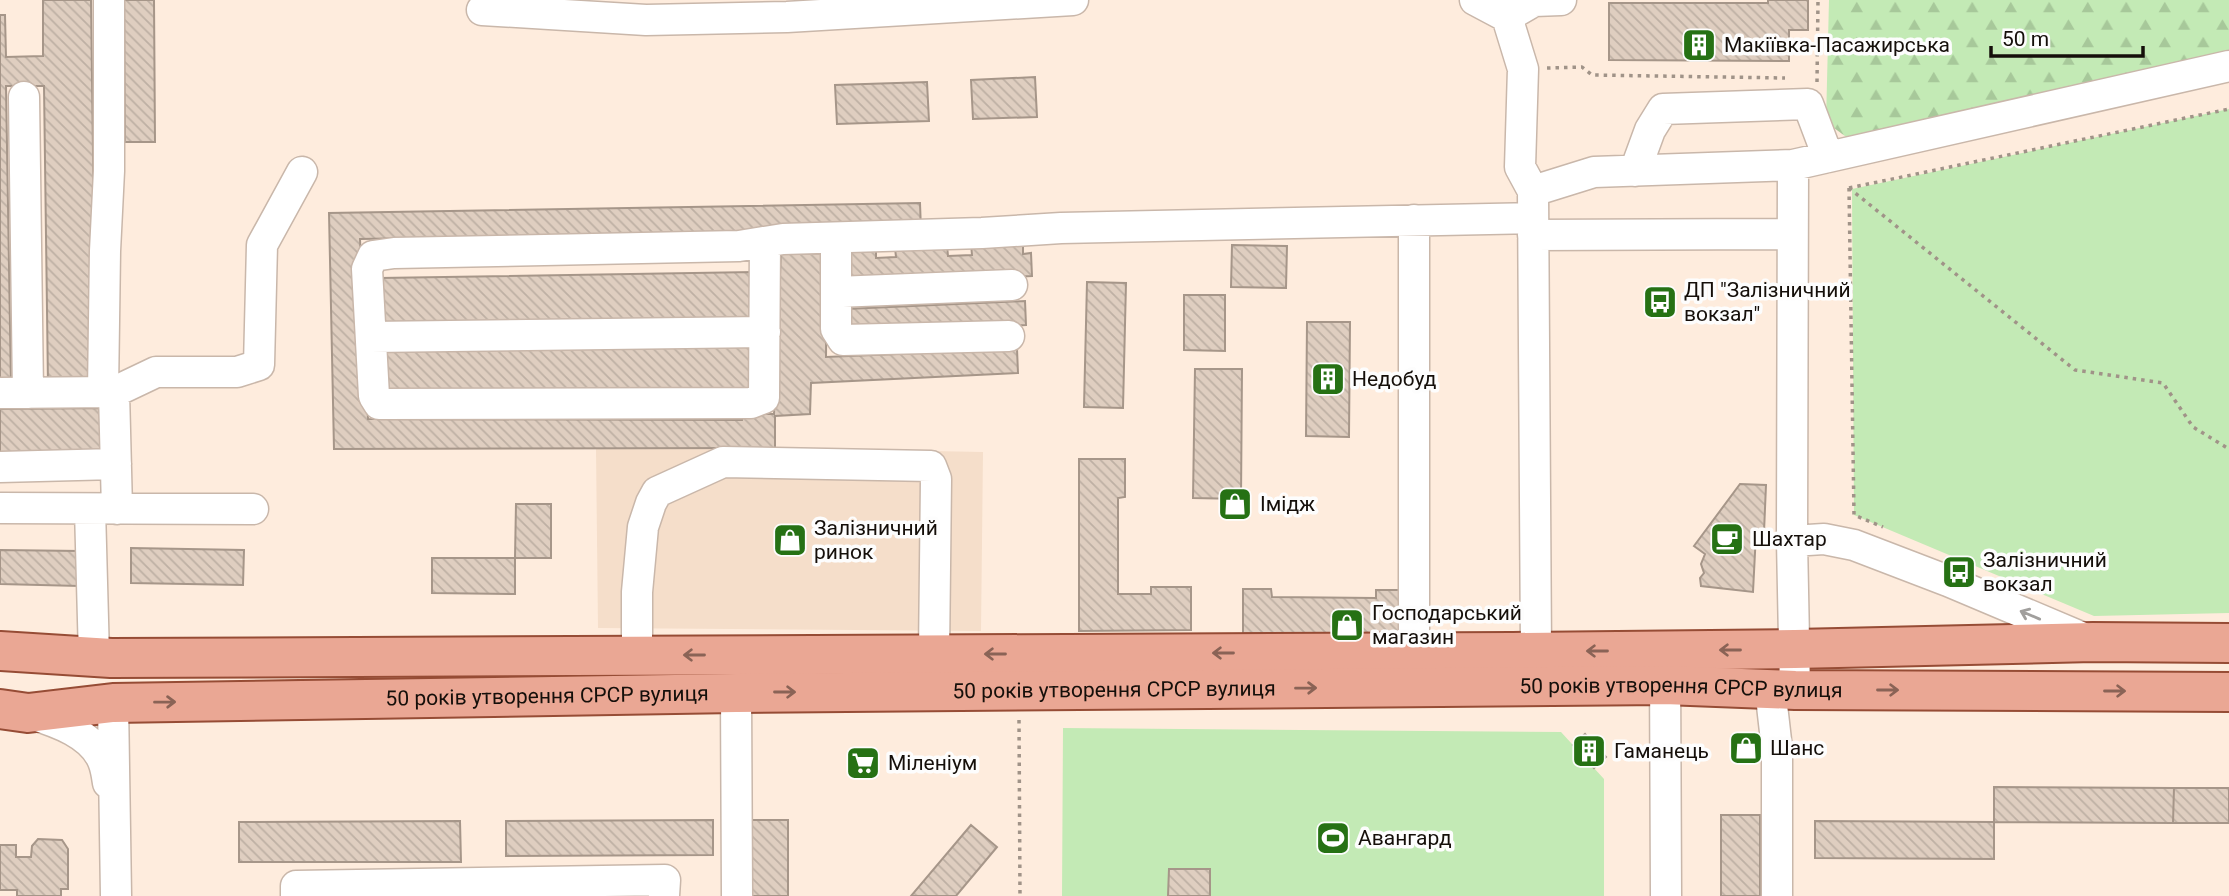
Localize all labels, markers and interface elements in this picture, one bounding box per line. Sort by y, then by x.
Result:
scale bar [1991,14,2143,58]
building icon: Макіївка-Пасажирська [1680,26,1718,64]
text: 50 m [2002,27,2049,51]
place label: Макіївка-Пасажирська [1724,33,1950,57]
place label: ДП "Залізничний вокзал" [1684,278,1851,326]
bus stop icon: ДП "Залізничний вокзал" [1641,283,1679,321]
building icon: Недобуд [1309,360,1347,398]
place label: Недобуд [1352,367,1437,391]
shop icon: Імідж [1216,485,1254,523]
place label: Імідж [1260,492,1315,516]
place label: Залізничний ринок [814,516,938,564]
cafe icon: Шахтар [1708,520,1746,558]
shop icon: Залізничний ринок [771,521,809,559]
place label: Шахтар [1752,527,1827,551]
place label: Залізничний вокзал [1983,548,2107,596]
bus stop icon: Залізничний вокзал [1940,553,1978,591]
place label: Господарський магазин [1372,601,1522,649]
shop icon: Господарський магазин [1328,606,1366,644]
one-way arrow [2020,608,2041,621]
one-way arrow [1719,643,1742,657]
one-way arrow [1586,644,1609,658]
one-way arrow [1211,646,1234,660]
one-way arrow [984,647,1007,661]
one-way arrow [683,648,706,662]
street label: 50 років утворення СРСР вулиця [1519,673,1843,702]
street label: 50 років утворення СРСР вулиця [952,676,1276,703]
street label: 50 років утворення СРСР вулиця [385,681,709,711]
one-way arrow [1295,682,1318,695]
one-way arrow [1876,683,1899,697]
one-way arrow [2104,684,2127,698]
one-way arrow [773,685,796,699]
one-way arrow [154,695,177,709]
shop icon: Шанс [1727,729,1765,767]
building icon: Гаманець [1570,732,1608,770]
place label: Шанс [1770,736,1824,760]
place label: Гаманець [1614,739,1709,763]
supermarket icon: Міленіум [844,744,882,782]
place label: Міленіум [888,751,977,775]
sports icon: Авангард [1314,819,1352,857]
place label: Авангард [1358,826,1452,850]

